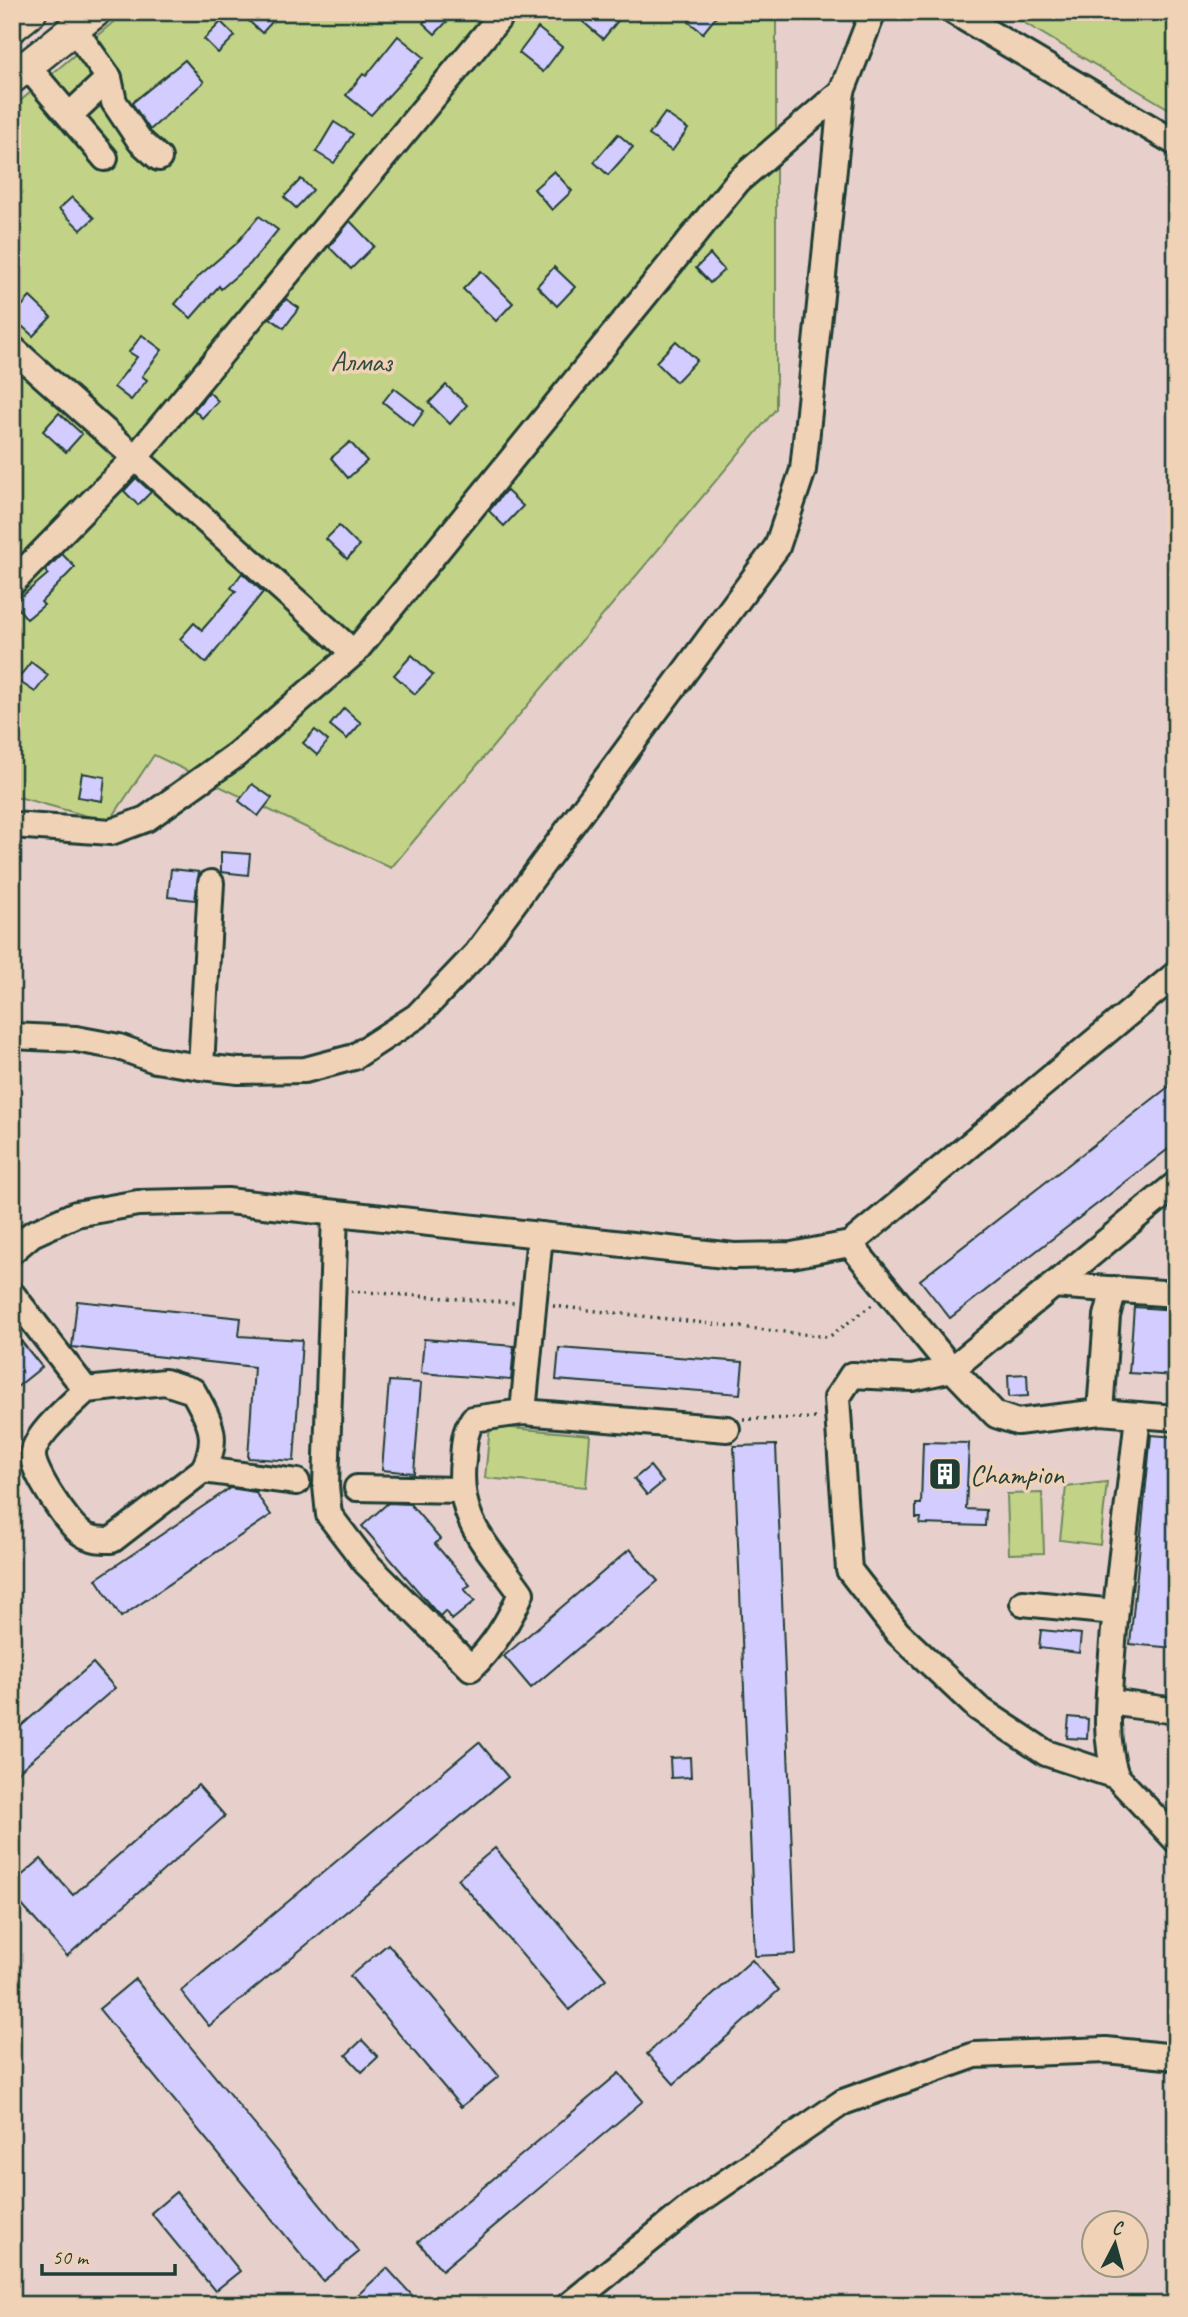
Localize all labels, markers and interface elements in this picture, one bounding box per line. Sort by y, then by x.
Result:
park label: Алмаз [331,344,393,379]
building icon: Champion [926,1455,964,1493]
place label: Champion [970,1457,1065,1492]
north arrow [1080,2208,1150,2278]
text: С [1111,2216,1125,2241]
scale bar [42,2233,175,2277]
text: 50 m [52,2244,90,2270]

